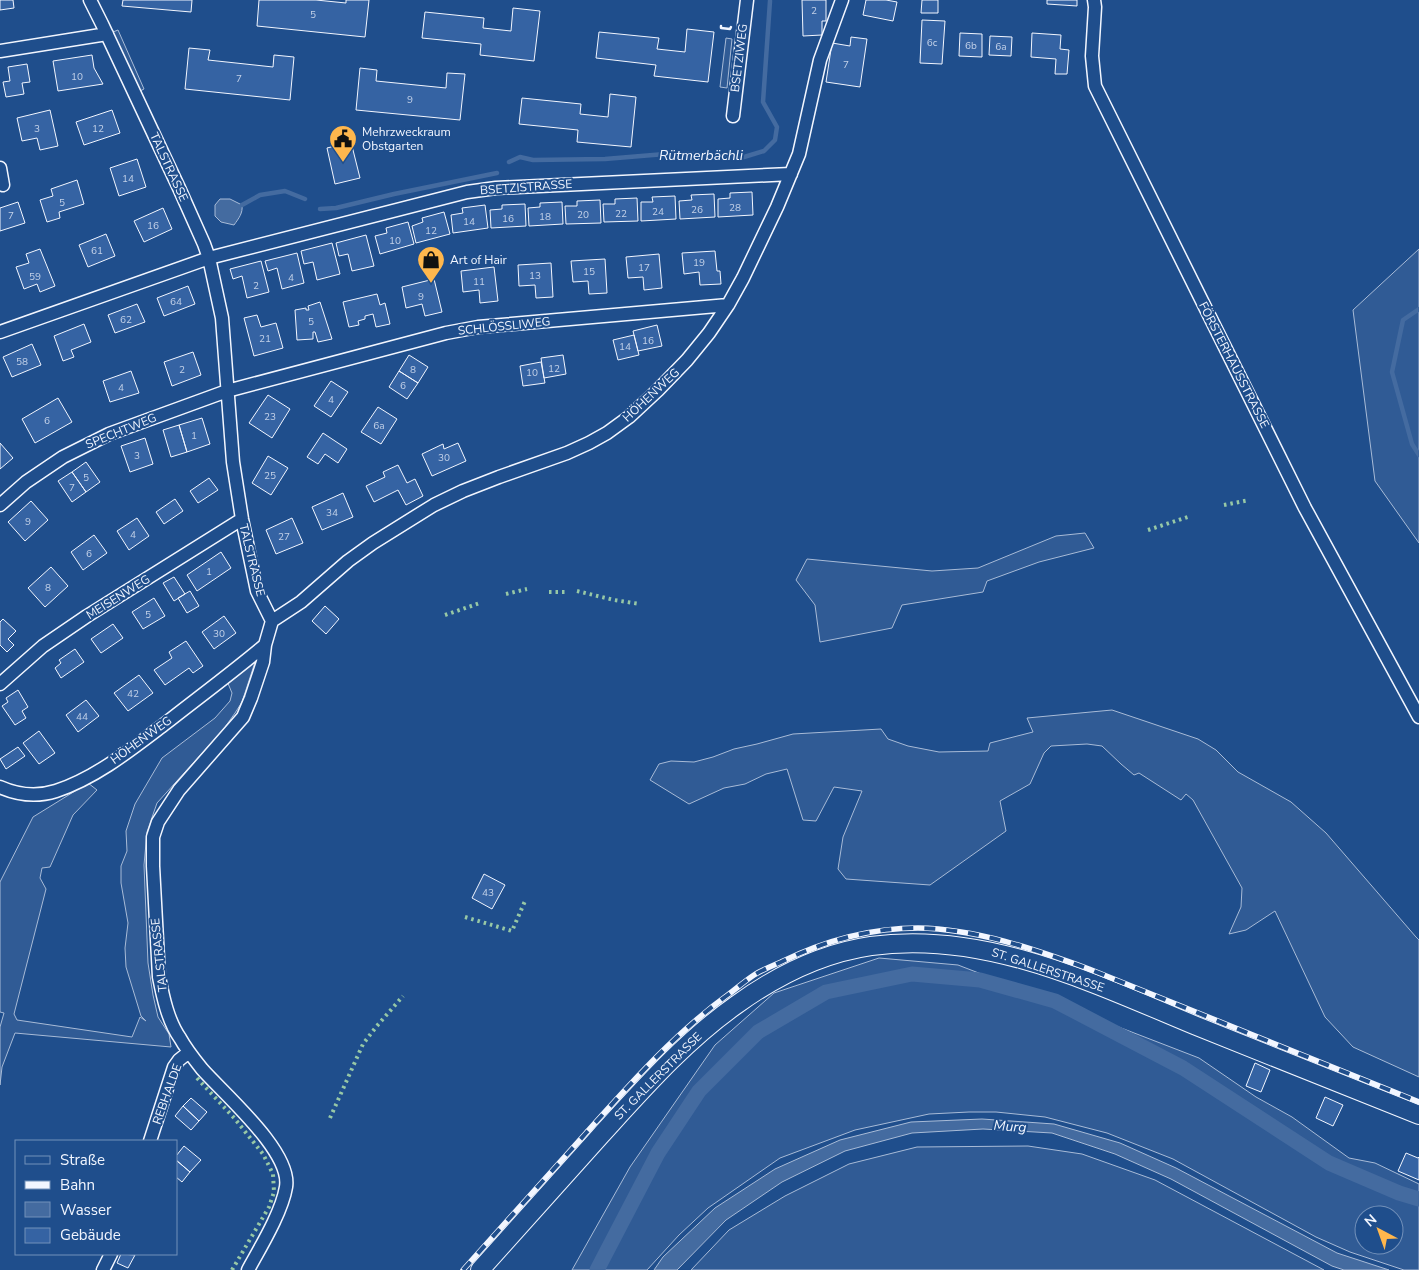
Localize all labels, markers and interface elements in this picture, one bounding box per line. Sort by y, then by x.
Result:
house number: 2 [811,4,817,18]
house number: 5 [310,8,316,22]
street label: BSETZIWEG [727,23,751,93]
house number: 6c [927,36,938,50]
house number: 6b [965,39,977,53]
house number: 6a [995,40,1007,54]
house number: 7 [843,58,849,72]
house number: 10 [71,70,83,84]
house number: 7 [236,72,242,86]
house number: 9 [407,93,413,107]
house number: 3 [34,122,40,136]
house number: 12 [92,122,104,136]
public building icon: Mehrzweckraum Obstgarten [328,124,358,163]
place label: Mehrzweckraum Obstgarten [362,124,451,154]
street label: TALSTRASSE [146,130,192,204]
water label: Rütmerbächli [659,146,744,165]
house number: 14 [122,172,134,186]
street label: BSETZISTRASSE [479,176,573,198]
house number: 5 [59,196,65,210]
house number: 28 [729,201,741,215]
house number: 26 [691,203,703,217]
house number: 24 [652,205,664,219]
house number: 22 [615,207,627,221]
house number: 20 [577,208,589,222]
house number: 7 [8,209,14,223]
house number: 18 [539,210,551,224]
house number: 16 [502,212,514,226]
house number: 14 [463,215,475,229]
house number: 16 [147,219,159,233]
house number: 12 [425,224,437,238]
house number: 10 [389,234,401,248]
house number: 61 [91,244,103,258]
shop icon: Art of Hair [416,245,446,284]
place label: Art of Hair [450,252,508,268]
house number: 19 [693,256,705,270]
house number: 17 [638,261,650,275]
house number: 15 [583,265,595,279]
house number: 13 [529,269,541,283]
house number: 59 [29,270,41,284]
house number: 4 [288,271,294,285]
house number: 11 [473,275,485,289]
house number: 2 [253,279,259,293]
house number: 9 [418,290,424,304]
house number: 64 [170,295,182,309]
street label: FÖRSTERHAUSSTRASSE [1195,299,1273,431]
house number: 62 [120,313,132,327]
street label: SCHLÖSSLIWEG [457,313,551,339]
house number: 5 [308,315,314,329]
house number: 21 [259,332,271,346]
house number: 16 [642,334,654,348]
house number: 14 [619,340,631,354]
house number: 58 [16,355,28,369]
house number: 12 [548,362,560,376]
house number: 2 [179,363,185,377]
house number: 8 [410,363,416,377]
street label: HÖHENWEG [619,365,683,425]
house number: 10 [526,366,538,380]
house number: 6 [400,379,406,393]
house number: 4 [118,381,124,395]
house number: 4 [328,393,334,407]
street label: SPECHTWEG [83,409,159,453]
house number: 23 [264,410,276,424]
house number: 6 [44,414,50,428]
house number: 6a [373,419,385,433]
house number: 1 [191,429,197,443]
house number: 3 [134,449,140,463]
house number: 30 [438,451,450,465]
house number: 25 [264,469,276,483]
house number: 5 [83,471,89,485]
house number: 7 [69,481,75,495]
house number: 34 [326,506,338,520]
house number: 9 [25,515,31,529]
street label: TALSTRASSE [235,522,269,598]
house number: 4 [130,528,136,542]
house number: 27 [278,530,290,544]
house number: 6 [86,547,92,561]
house number: 1 [206,565,212,579]
street label: MEISENWEG [83,571,153,623]
house number: 8 [45,581,51,595]
house number: 5 [145,608,151,622]
house number: 30 [213,627,225,641]
house number: 42 [127,687,139,701]
house number: 44 [76,710,88,724]
street label: HÖHENWEG [107,712,175,768]
house number: 43 [482,886,494,900]
street label: TALSTRASSE [147,917,171,993]
street label: ST. GALLERSTRASSE [990,944,1106,996]
street label: ST. GALLERSTRASSE [611,1029,705,1123]
street label: REBHALDE [149,1061,185,1127]
water label: Murg [993,1116,1027,1137]
legend [15,1140,178,1255]
text: Straße [60,1150,105,1170]
text: Bahn [60,1175,95,1195]
text: Wasser [60,1200,112,1220]
north arrow [1354,1205,1404,1255]
text: N [1361,1210,1381,1231]
text: Gebäude [60,1225,121,1245]

